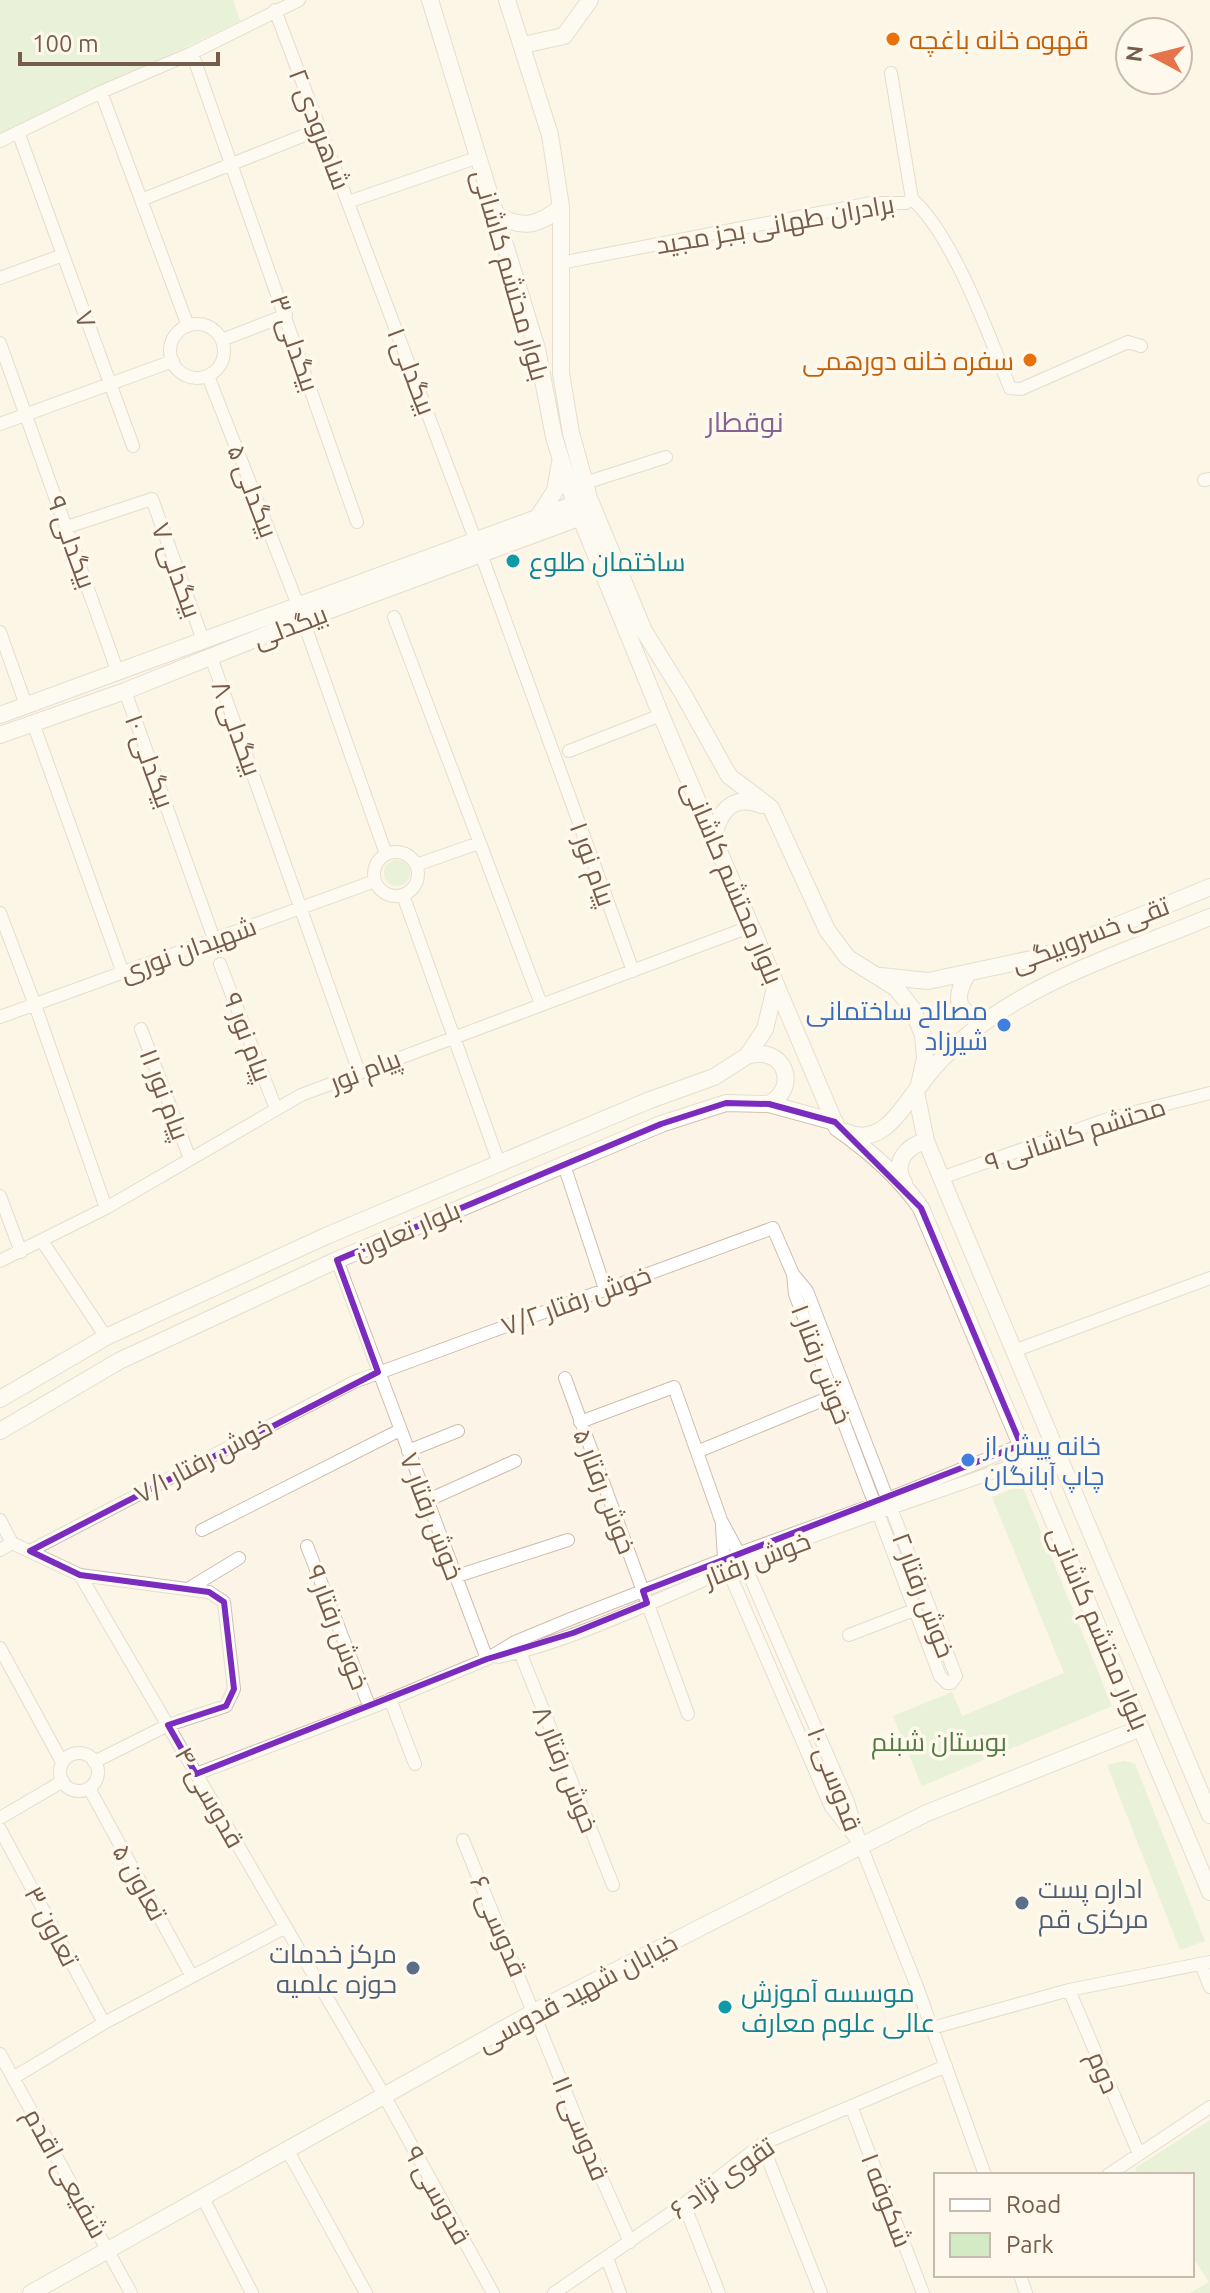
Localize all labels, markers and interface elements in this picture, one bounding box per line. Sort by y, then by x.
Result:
scale bar [20,16,218,66]
north arrow [1114,16,1194,96]
place label: قهوه خانه باغچه [909,25,1089,57]
text: 100 m [32,30,99,57]
marker: قهوه خانه باغچه [884,30,902,48]
text: N [1120,44,1147,63]
street label: شاهرودی ۲ [283,64,356,194]
street label: بلوار محتشم کاشانی [463,166,555,385]
street label: برادران طهانی بجز مجید [653,189,897,261]
street label: بیگدلی ۳ [263,291,325,396]
street label: ۷ [70,306,102,332]
street label: بیگدلی ۱ [380,323,442,419]
place label: سفره خانه دورهمی [802,346,1014,377]
marker: سفره خانه دورهمی [1021,351,1039,369]
district label: نوقطار [704,406,784,438]
street label: بیگدلی ۵ [220,440,284,542]
street label: بیگدلی ۹ [40,492,102,593]
street label: بیگدلی ۷ [145,518,208,622]
place label: ساختمان طلوع [529,547,685,579]
marker: ساختمان طلوع [504,552,522,570]
street label: بیگدلی [249,599,332,655]
street label: بیگدلی ۸ [205,676,268,780]
street label: بیگدلی ۱۰ [118,710,180,812]
street label: بلوار محتشم کاشانی [673,776,789,990]
street label: پیام نور ۱ [561,818,622,911]
street label: تقی خسروبیگی [1007,891,1174,979]
street label: شهیدان نوری [116,911,261,989]
street label: پیام نور ۹ [214,989,278,1087]
place label: مصالح ساختمانی شیرزاد [806,996,988,1056]
marker: مصالح ساختمانی شیرزاد [995,1016,1013,1034]
street label: پیام نور [324,1043,406,1101]
street label: پیام نور ۱۱ [131,1044,196,1145]
street label: محتشم کاشانی ۹ [981,1091,1170,1181]
street label: بلوار تعاون [350,1195,465,1266]
street label: خوش رفتار ۷/۲ [497,1260,655,1342]
street label: خوش رفتار ۱ [784,1300,858,1429]
street label: خوش رفتار ۷/۱ [129,1412,278,1510]
street label: خوش رفتار ۵ [566,1424,642,1558]
place label: خانه پیش از چاپ آبانگان [982,1431,1105,1493]
street label: خوش رفتار ۷ [393,1448,470,1584]
marker: خانه پیش از چاپ آبانگان [959,1451,977,1469]
street label: بلوار محتشم کاشانی [1039,1522,1155,1736]
street label: خوش رفتار [698,1525,815,1595]
street label: خوش رفتار ۲ [885,1529,961,1662]
street label: خوش رفتار ۹ [299,1561,375,1694]
street label: خوش رفتار ۸ [526,1702,605,1837]
street label: قدوسی ۱۰ [800,1723,868,1836]
park label: بوستان شبنم [871,1727,1007,1760]
street label: قدوسی ۴ [168,1741,250,1854]
street label: تعاون ۵ [106,1839,173,1926]
street label: قدوسی ۶ [463,1871,533,1982]
place label: اداره پست مرکزی قم [1038,1874,1149,1937]
street label: تعاون ۳ [18,1881,85,1971]
marker: اداره پست مرکزی قم [1013,1894,1031,1912]
street label: خیابان شهید قدوسی [472,1927,683,2059]
place label: مرکز خدمات حوزه علمیه [269,1939,397,1999]
marker: مرکز خدمات حوزه علمیه [404,1959,422,1977]
place label: موسسه آموزش عالی علوم معارف [741,1978,935,2041]
marker: موسسه آموزش عالی علوم معارف [716,1998,734,2016]
street label: دوم [1079,2047,1126,2099]
street label: قدوسی ۱۱ [545,2071,615,2185]
street label: شفیعی اقدم [15,2103,114,2245]
street label: تقوی نژاد ۶ [664,2132,780,2225]
street label: قدوسی ۹ [397,2141,477,2250]
street label: شکوفه ۱ [855,2149,918,2252]
legend [934,2173,1194,2277]
text: Road [1006,2191,1061,2218]
text: Park [1006,2231,1054,2258]

